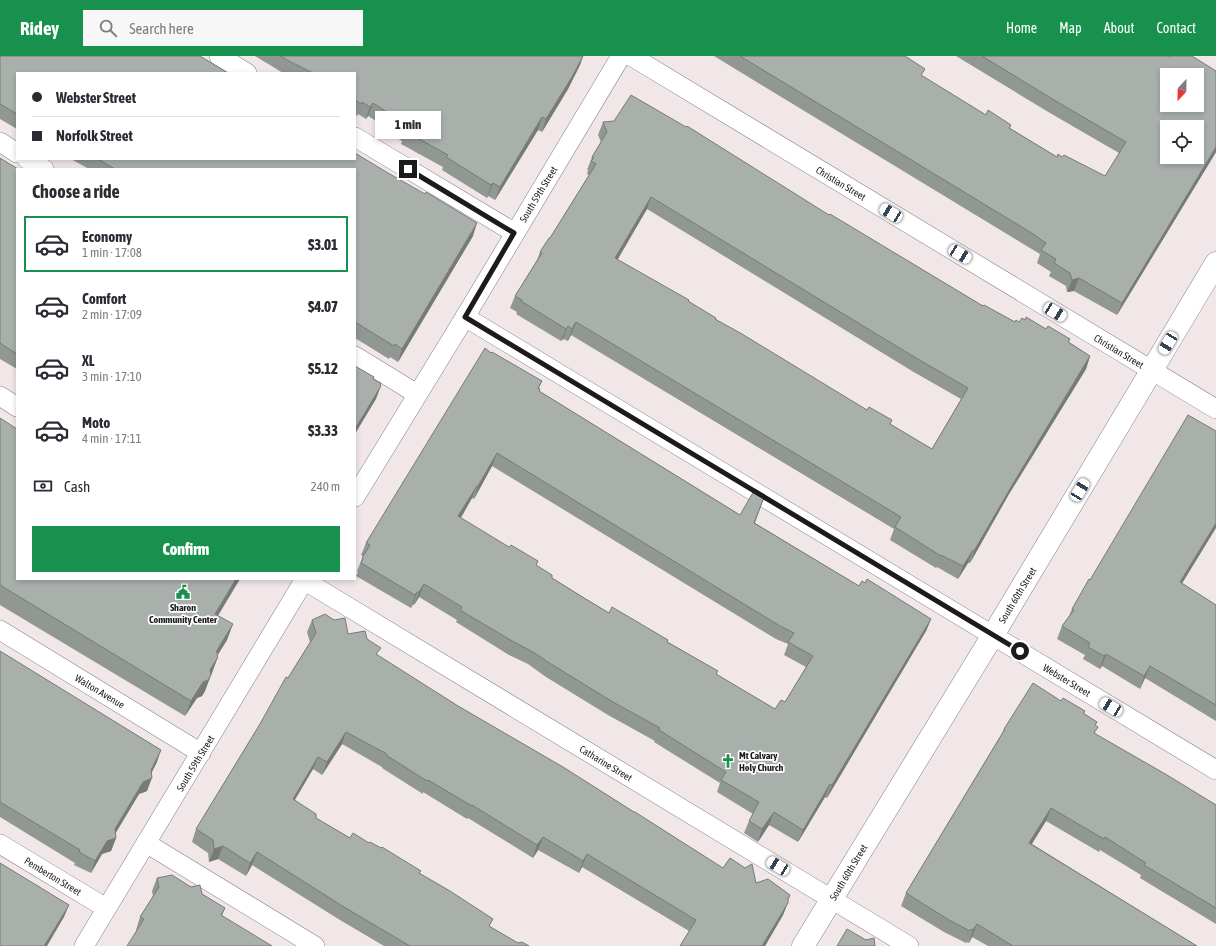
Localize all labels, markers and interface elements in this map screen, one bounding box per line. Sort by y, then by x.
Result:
search box [83,10,363,46]
text: Ridey [20,17,59,39]
icon: search [97,17,119,39]
text: Search here [129,20,194,37]
text: Home [1006,20,1037,36]
text: Map [1059,20,1082,36]
text: About [1104,20,1135,36]
text: Contact [1157,20,1196,36]
north arrow [1160,68,1204,112]
map controls [1160,68,1204,164]
text: Webster Street [56,89,136,106]
callout: 1 min [375,111,441,139]
text: 1 min [395,117,421,132]
button: locate [1160,120,1204,164]
text: Norfolk Street [56,127,133,144]
route end [399,160,417,178]
street label: South 59th Street [517,164,559,224]
street label: Christian Street [814,164,868,203]
text: Choose a ride [32,181,120,202]
car [878,202,904,224]
icon: car [34,226,70,262]
text: Economy [82,228,132,245]
text: $3.01 [308,236,338,253]
car [947,243,973,265]
text: 1 min · 17:08 [82,245,142,260]
icon: car [34,288,70,324]
text: Comfort [82,290,126,307]
text: $4.07 [308,298,338,315]
car [1042,301,1068,323]
text: 2 min · 17:09 [82,307,142,322]
car [1157,330,1179,356]
street label: Christian Street [1092,332,1146,371]
icon: car [34,350,70,386]
text: XL [82,352,95,369]
text: $5.12 [308,360,338,377]
text: 3 min · 17:10 [82,369,142,384]
icon: car [34,412,70,448]
text: Moto [82,414,110,431]
text: $3.33 [308,422,338,439]
text: 4 min · 17:11 [82,431,142,446]
icon: cash [32,475,54,497]
car [1069,477,1091,503]
text: Cash [64,478,90,495]
text: 240 m [311,479,340,494]
button: Confirm [32,526,340,572]
street label: South 60th Street [996,565,1038,625]
public building icon: Sharon Community Center [175,584,191,600]
place label: Sharon Community Center [149,602,218,625]
route start [1011,642,1029,660]
street label: Webster Street [1041,662,1093,699]
street label: Walton Avenue [73,672,127,711]
car [1098,696,1124,718]
street label: South 59th Street [174,733,216,793]
street label: Catharine Street [577,743,634,784]
place label: Mt Calvary Holy Church [739,750,783,773]
church icon: Mt Calvary Holy Church [720,753,736,769]
street label: South 60th Street [827,842,869,902]
street label: Pemberton Street [22,855,83,898]
car [765,855,791,877]

